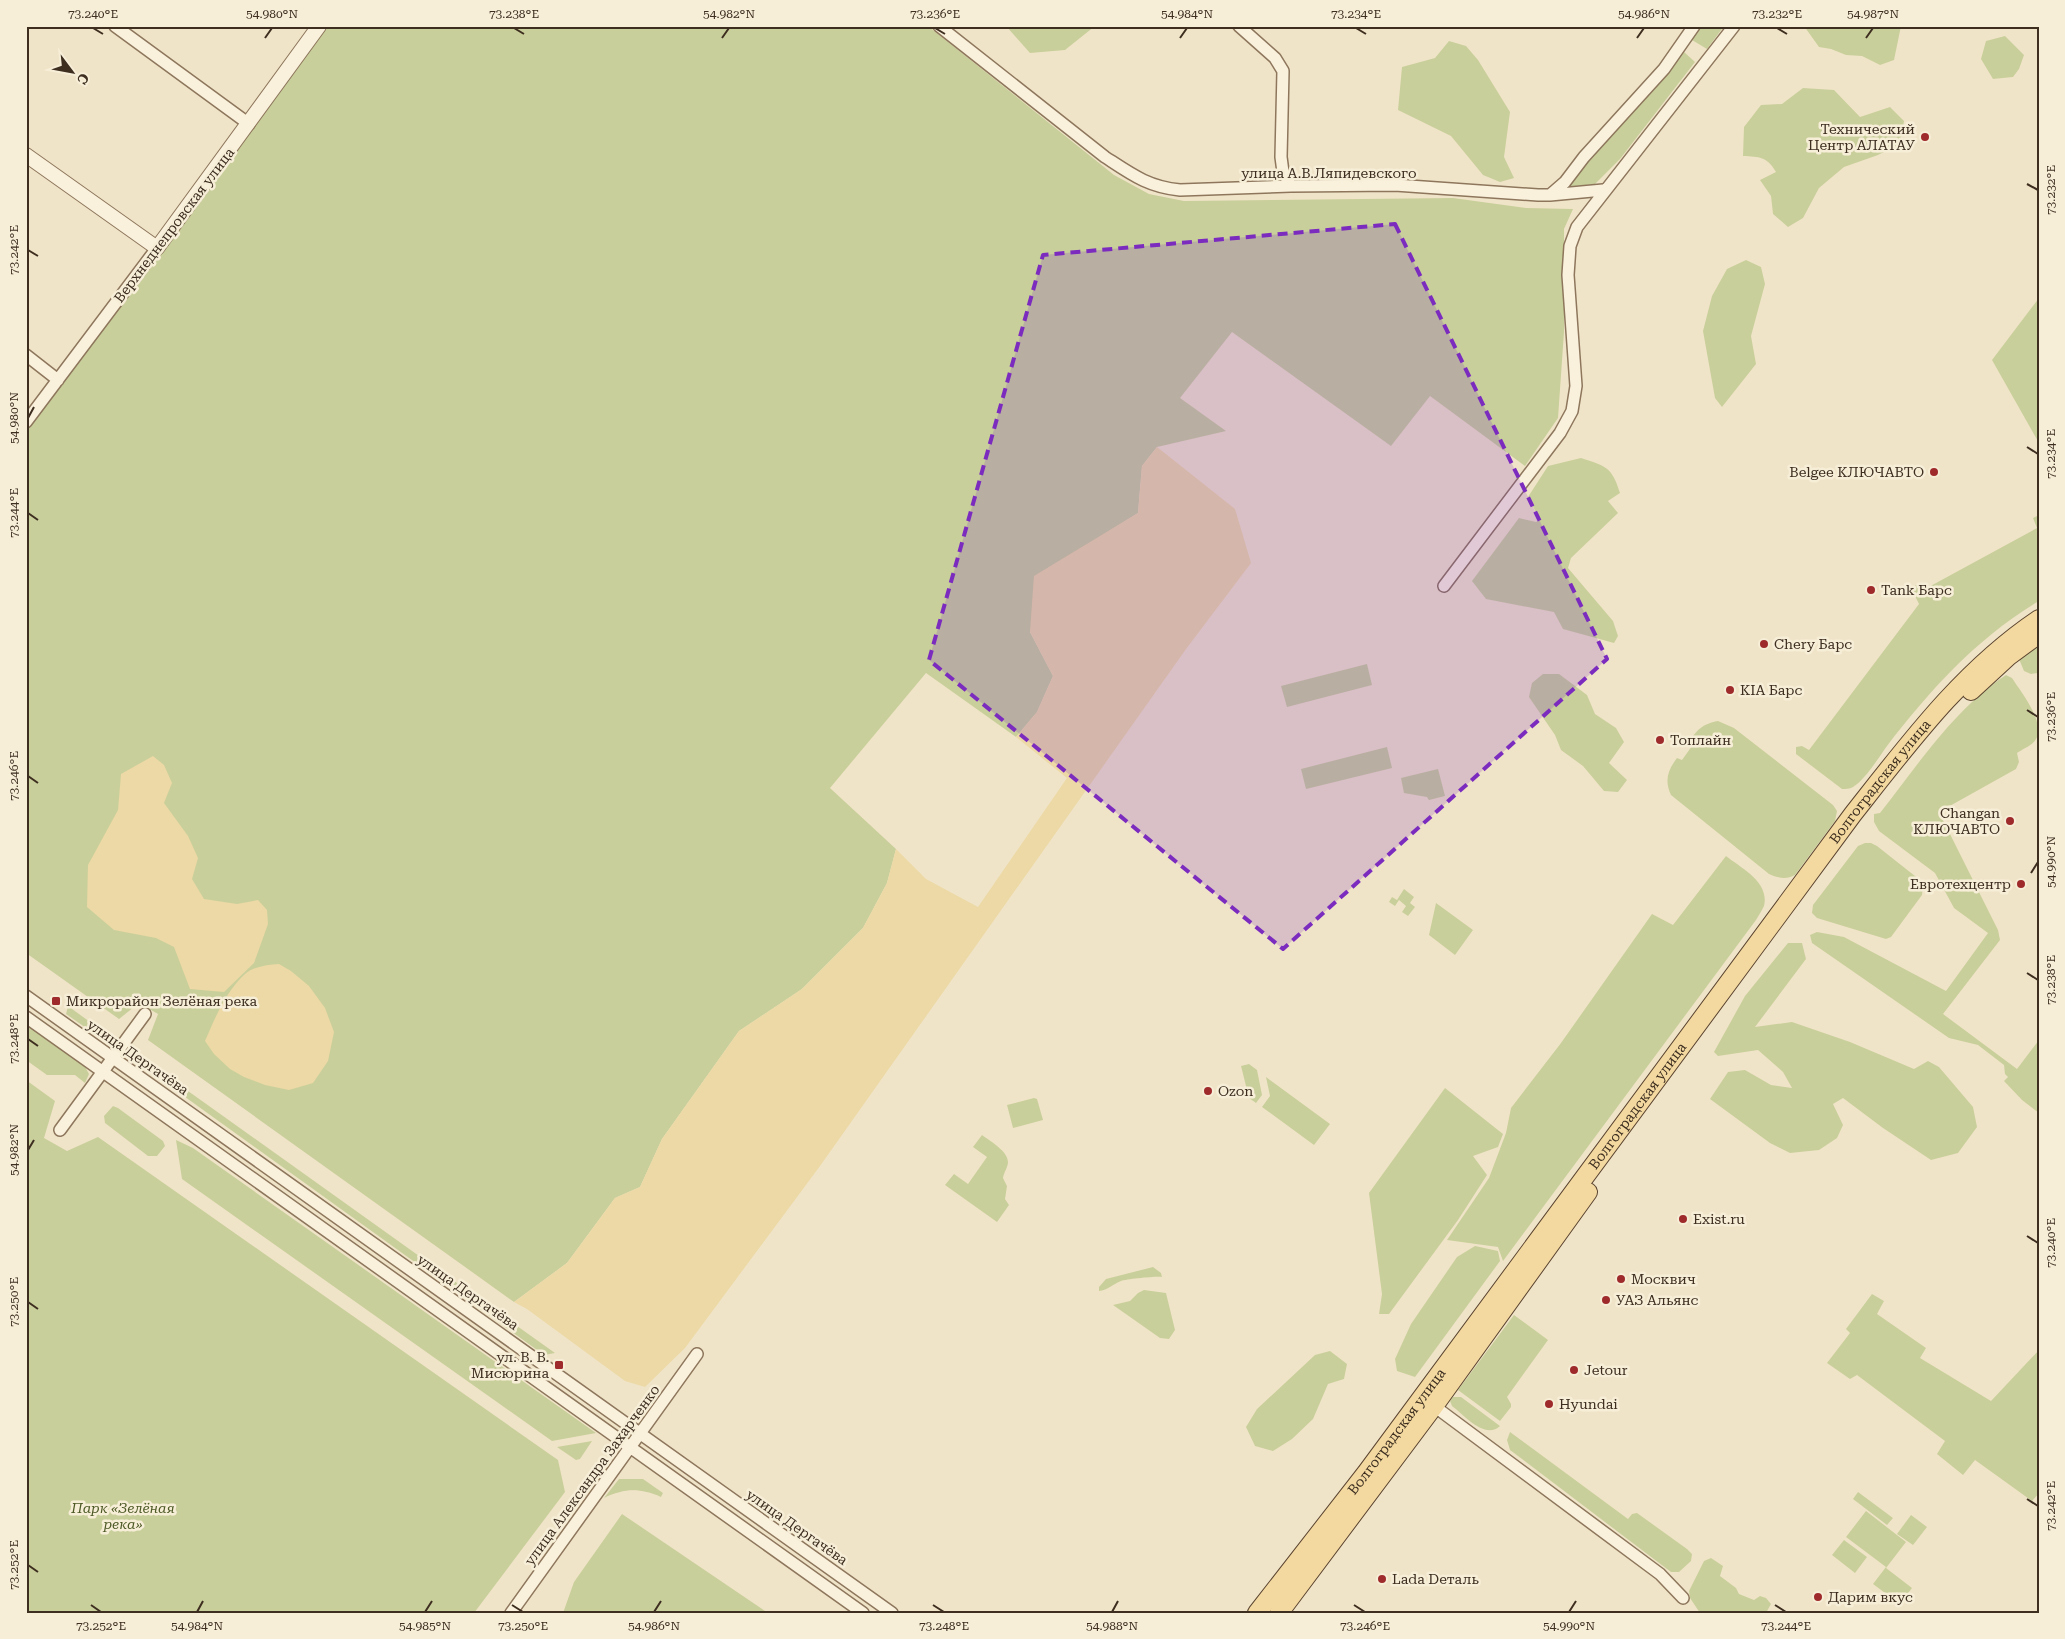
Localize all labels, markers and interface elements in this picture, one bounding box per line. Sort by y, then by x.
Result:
text: 73.240°E [68,7,118,21]
text: 54.980°N [246,7,298,21]
text: 73.238°E [489,7,539,21]
text: 54.982°N [703,7,755,21]
text: 73.236°E [910,7,960,21]
text: 54.984°N [1161,7,1213,21]
text: 73.234°E [1331,7,1381,21]
text: 54.986°N [1618,7,1670,21]
text: 73.232°E [1752,7,1802,21]
text: 54.987°N [1847,7,1899,21]
north arrow [48,48,98,98]
text: С [74,70,92,87]
place label: Технический Центр АЛАТАУ [1808,121,1915,153]
marker: Технический Центр АЛАТАУ [1919,131,1931,143]
street label: Верхнеднепровская улица [111,144,238,305]
street label: улица А.В.Ляпидевского [1241,165,1417,181]
text: 73.232°E [2044,165,2058,215]
text: 73.242°E [7,225,21,275]
text: 54.980°N [7,392,21,444]
text: 73.234°E [2044,429,2058,479]
place label: Belgee КЛЮЧАВТО [1789,464,1924,480]
marker: Belgee КЛЮЧАВТО [1928,466,1940,478]
text: 73.244°E [7,488,21,538]
place label: Tank Барс [1881,582,1952,598]
marker: Tank Барс [1865,584,1877,596]
place label: Chery Барс [1774,636,1852,652]
marker: Chery Барс [1758,638,1770,650]
place label: KIA Барс [1740,682,1803,698]
marker: KIA Барс [1724,684,1736,696]
text: 73.236°E [2044,692,2058,742]
street label: Волгоградская улица [1826,716,1934,847]
place label: Топлайн [1670,732,1731,748]
marker: Топлайн [1654,734,1666,746]
text: 73.246°E [7,751,21,801]
place label: Changan КЛЮЧАВТО [1913,805,2000,837]
marker: Changan КЛЮЧАВТО [2004,815,2016,827]
text: 54.990°N [2044,836,2058,888]
place label: Евротехцентр [1910,876,2011,892]
marker: Евротехцентр [2015,878,2027,890]
text: 73.238°E [2044,955,2058,1005]
place label: Микрорайон Зелёная река [66,993,257,1009]
marker: Микрорайон Зелёная река [50,995,62,1007]
text: 73.248°E [7,1014,21,1064]
street label: улица Дергачёва [84,1016,192,1098]
street label: Волгоградская улица [1585,1039,1690,1172]
place label: Ozon [1218,1083,1253,1099]
marker: Ozon [1202,1085,1214,1097]
text: 54.982°N [7,1124,21,1176]
place label: Exist.ru [1693,1211,1745,1227]
marker: Exist.ru [1677,1213,1689,1225]
text: 73.240°E [2044,1218,2058,1268]
street label: улица Дергачёва [414,1251,522,1333]
place label: Москвич [1631,1271,1696,1287]
marker: Москвич [1615,1273,1627,1285]
text: 73.250°E [7,1277,21,1327]
place label: УАЗ Альянс [1616,1292,1698,1308]
marker: УАЗ Альянс [1600,1294,1612,1306]
place label: ул. В. В. Мисюрина [471,1349,549,1381]
marker: ул. В. В. Мисюрина [553,1359,565,1371]
place label: Jetour [1584,1362,1628,1378]
marker: Jetour [1568,1364,1580,1376]
street label: Волгоградская улица [1344,1365,1449,1498]
street label: улица Александра Захарченко [521,1382,663,1568]
place label: Hyundai [1559,1396,1618,1412]
marker: Hyundai [1543,1398,1555,1410]
text: 73.242°E [2044,1481,2058,1531]
street label: улица Дергачёва [743,1486,851,1568]
park label: Парк «Зелёная река» [70,1500,175,1532]
text: 73.252°E [7,1540,21,1590]
place label: Lada Dеталь [1392,1571,1479,1587]
marker: Lada Dеталь [1376,1573,1388,1585]
place label: Дарим вкус [1828,1589,1913,1605]
marker: Дарим вкус [1812,1591,1824,1603]
text: 73.252°E [76,1619,126,1633]
text: 54.984°N [171,1619,223,1633]
text: 54.985°N [399,1619,451,1633]
text: 73.250°E [498,1619,548,1633]
text: 54.986°N [628,1619,680,1633]
text: 73.248°E [919,1619,969,1633]
text: 54.988°N [1086,1619,1138,1633]
text: 73.246°E [1340,1619,1390,1633]
text: 54.990°N [1543,1619,1595,1633]
text: 73.244°E [1761,1619,1811,1633]

